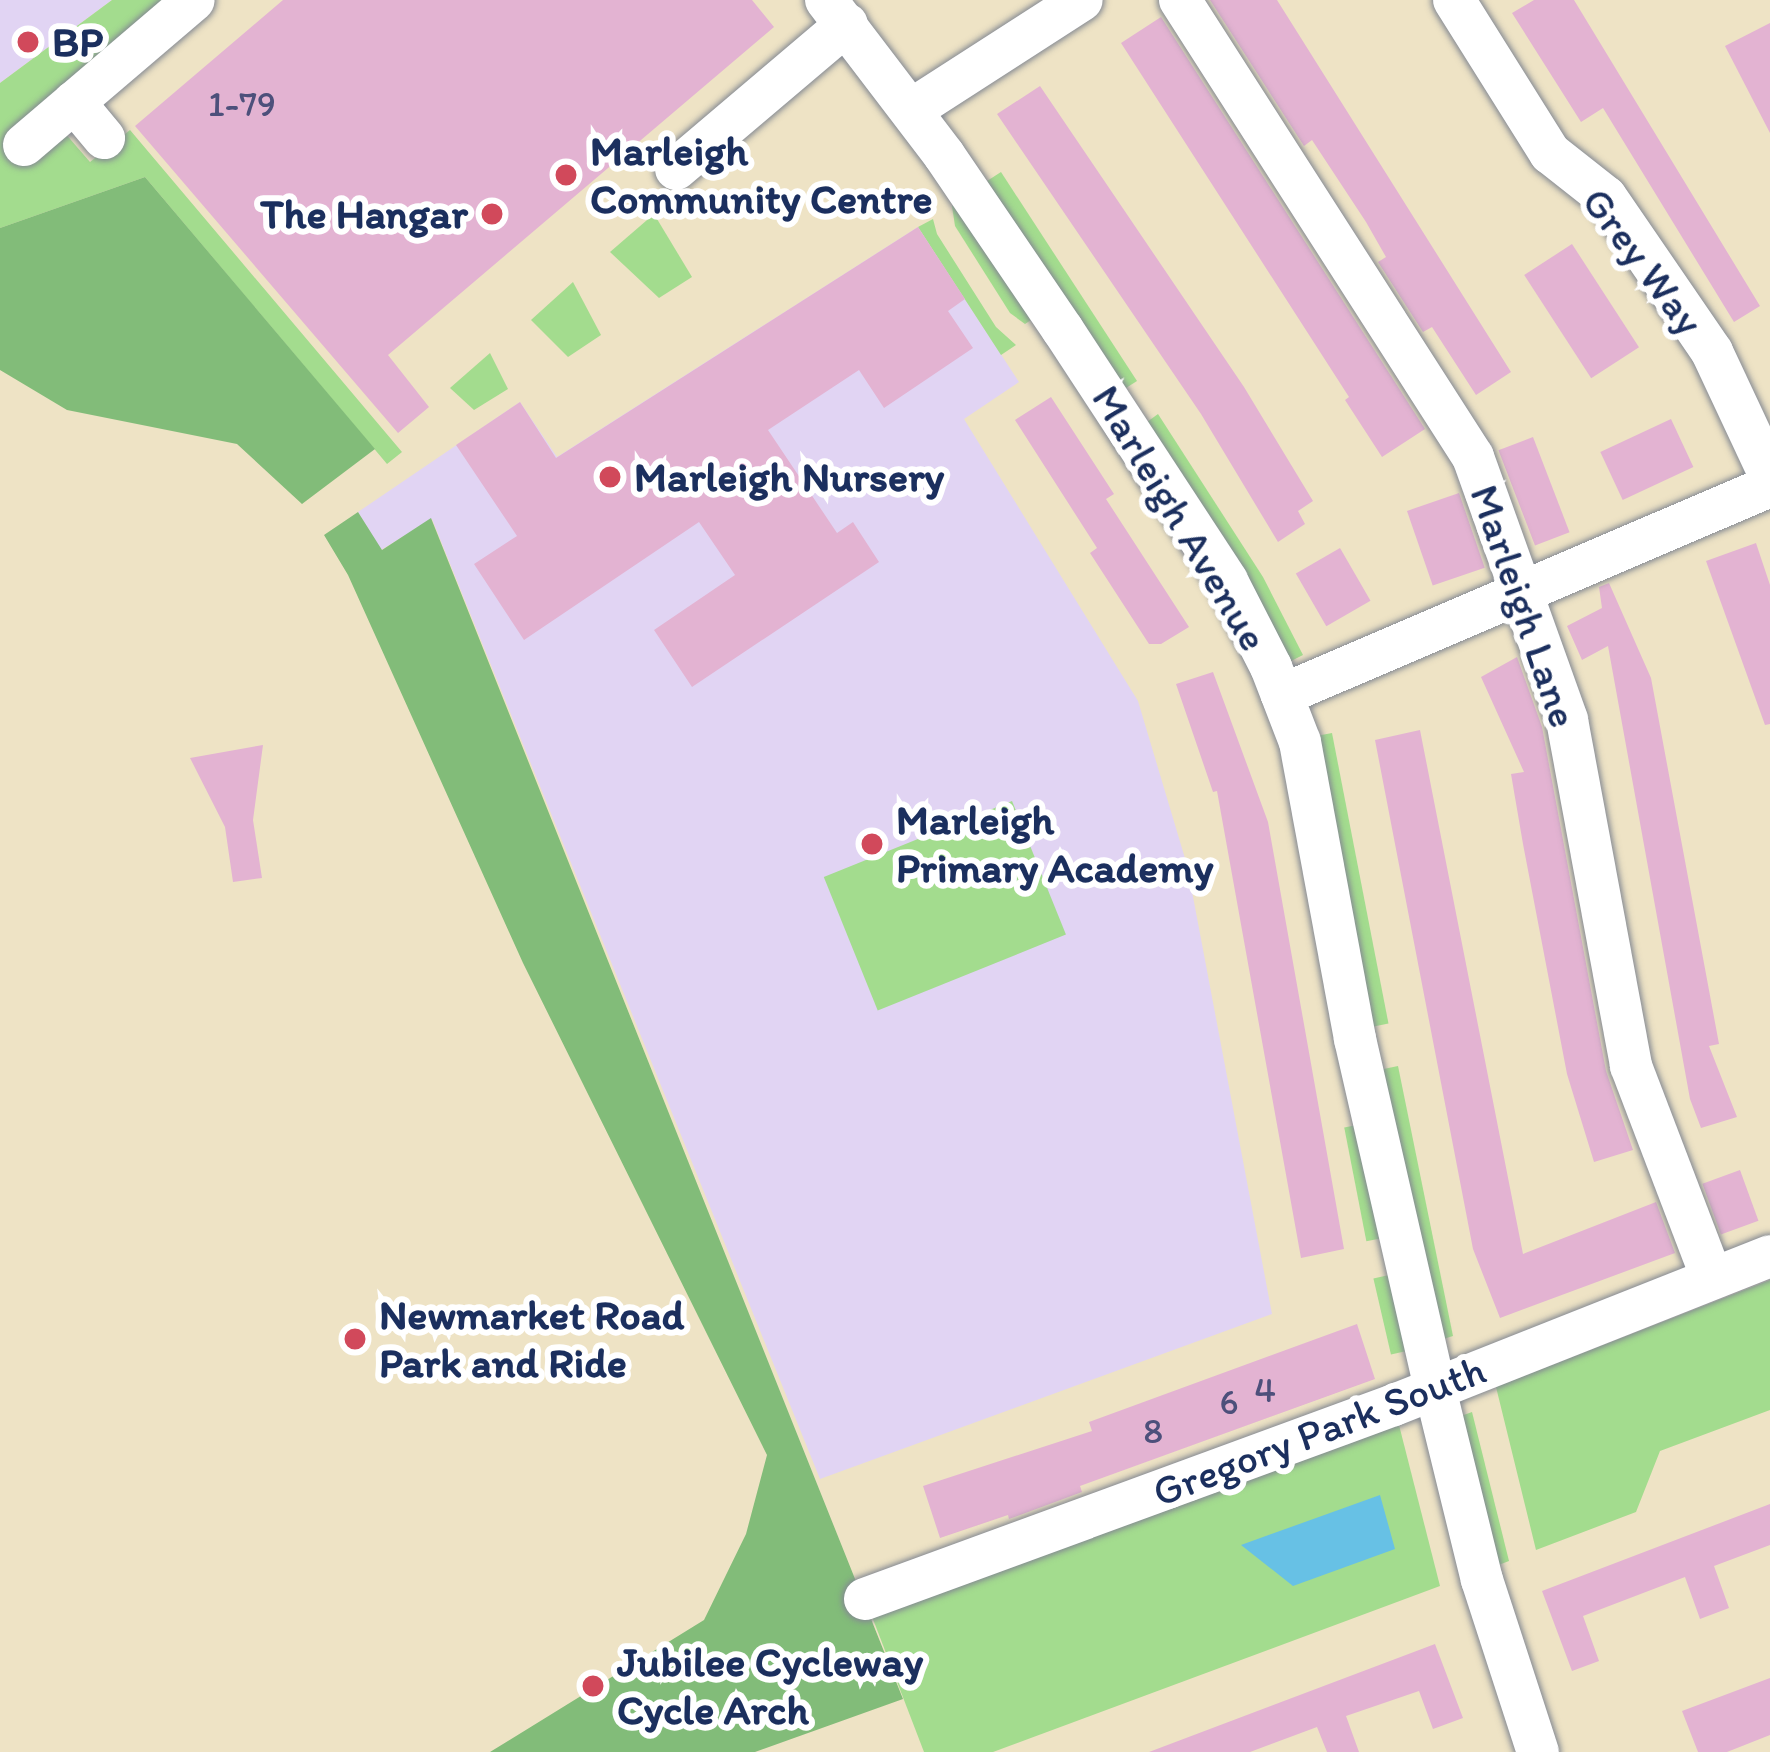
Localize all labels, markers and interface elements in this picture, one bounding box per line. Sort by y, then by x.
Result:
place label: BP [52,17,103,67]
marker: BP [15,29,41,55]
house number: 1-79 [208,82,276,126]
place label: Marleigh Community Centre [590,126,933,225]
marker: Marleigh Community Centre [553,162,579,188]
street label: Grey Way [1572,178,1714,344]
place label: The Hangar [259,189,468,239]
marker: The Hangar [479,201,505,227]
street label: Marleigh Avenue [1081,377,1279,659]
place label: Marleigh Nursery [634,452,945,502]
marker: Marleigh Nursery [597,464,623,490]
street label: Marleigh Lane [1459,478,1589,734]
place label: Marleigh Primary Academy [896,795,1214,894]
marker: Marleigh Primary Academy [859,831,885,857]
place label: Newmarket Road Park and Ride [379,1290,685,1388]
marker: Newmarket Road Park and Ride [342,1326,368,1352]
street label: Gregory Park South [1146,1344,1492,1518]
house number: 4 [1254,1368,1276,1412]
house number: 6 [1219,1380,1239,1424]
house number: 8 [1143,1409,1163,1453]
place label: Jubilee Cycleway Cycle Arch [617,1637,921,1736]
marker: Jubilee Cycleway Cycle Arch [580,1673,606,1699]

